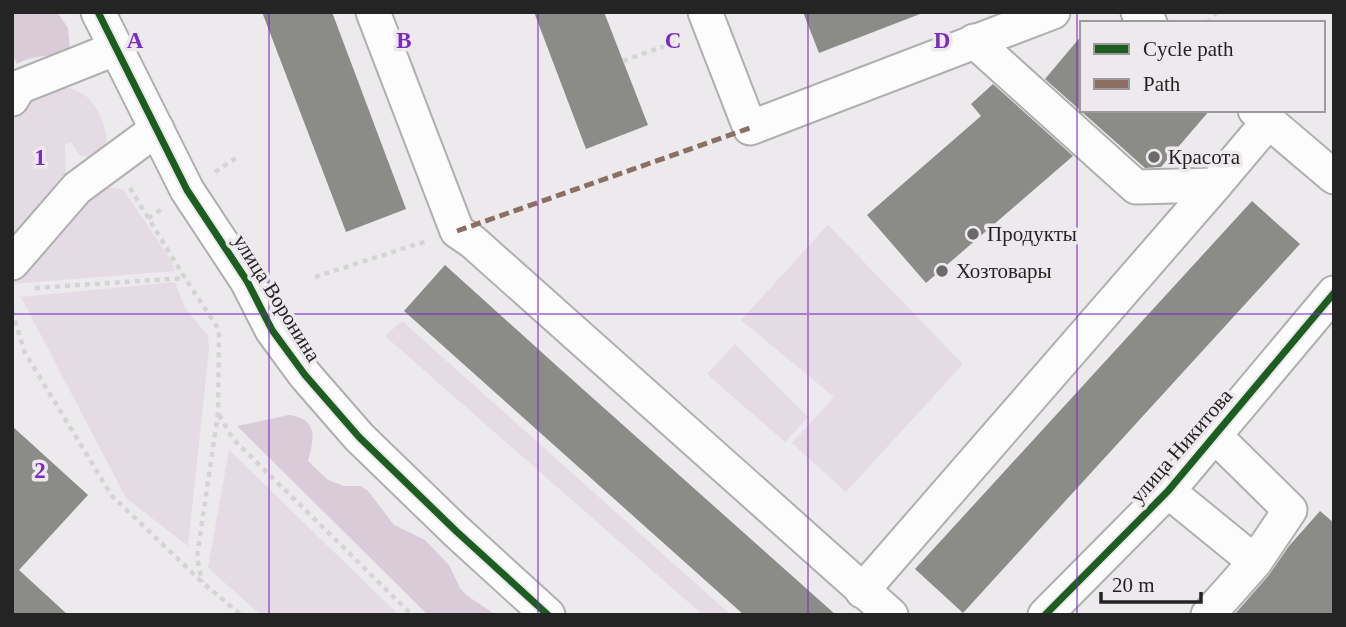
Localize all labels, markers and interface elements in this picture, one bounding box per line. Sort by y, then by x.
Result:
legend [1080,21,1325,112]
text: A [127,28,144,53]
text: B [396,28,412,53]
text: C [665,28,681,53]
text: D [934,28,950,53]
text: Cycle path [1143,37,1234,61]
text: Path [1143,72,1181,96]
text: 1 [34,145,46,170]
place label: Красота [1168,145,1241,169]
marker: Красота [1146,149,1162,165]
place label: Продукты [987,222,1077,246]
marker: Продукты [965,226,981,242]
street label: улица Воронина [228,230,326,367]
place label: Хозтовары [956,259,1052,283]
marker: Хозтовары [934,263,950,279]
street label: улица Никитова [1125,384,1238,508]
text: 2 [34,458,46,483]
scale bar [1101,560,1201,604]
text: 20 m [1112,573,1155,597]

